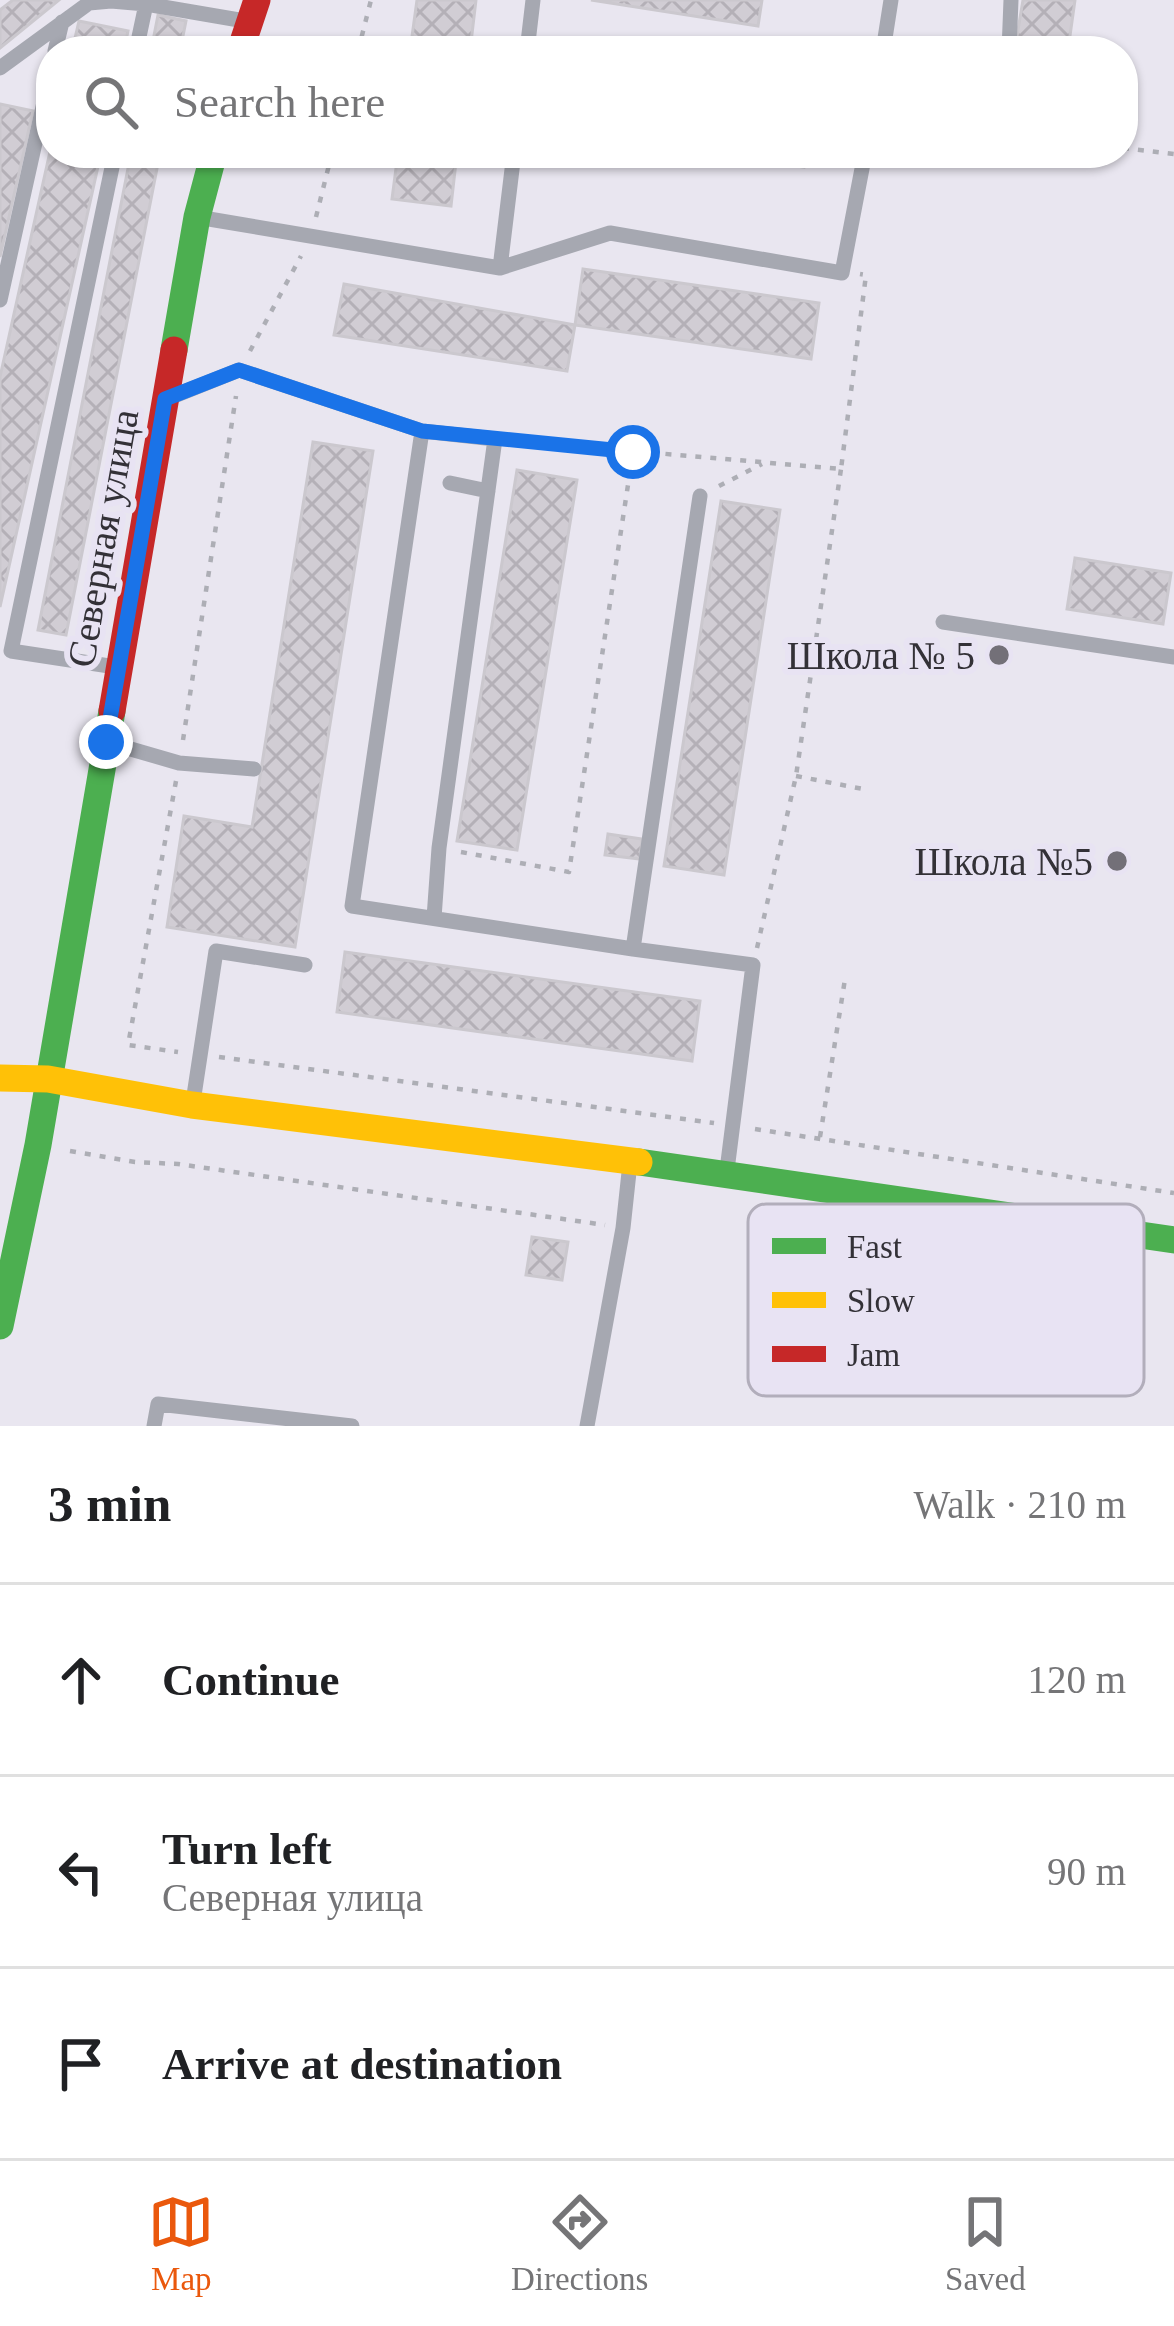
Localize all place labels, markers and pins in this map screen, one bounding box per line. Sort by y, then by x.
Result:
place label: Школа № 5 [787,634,975,677]
marker: Школа № 5 [986,642,1012,668]
place label: Школа №5 [914,840,1093,883]
marker: Школа №5 [1104,848,1130,874]

